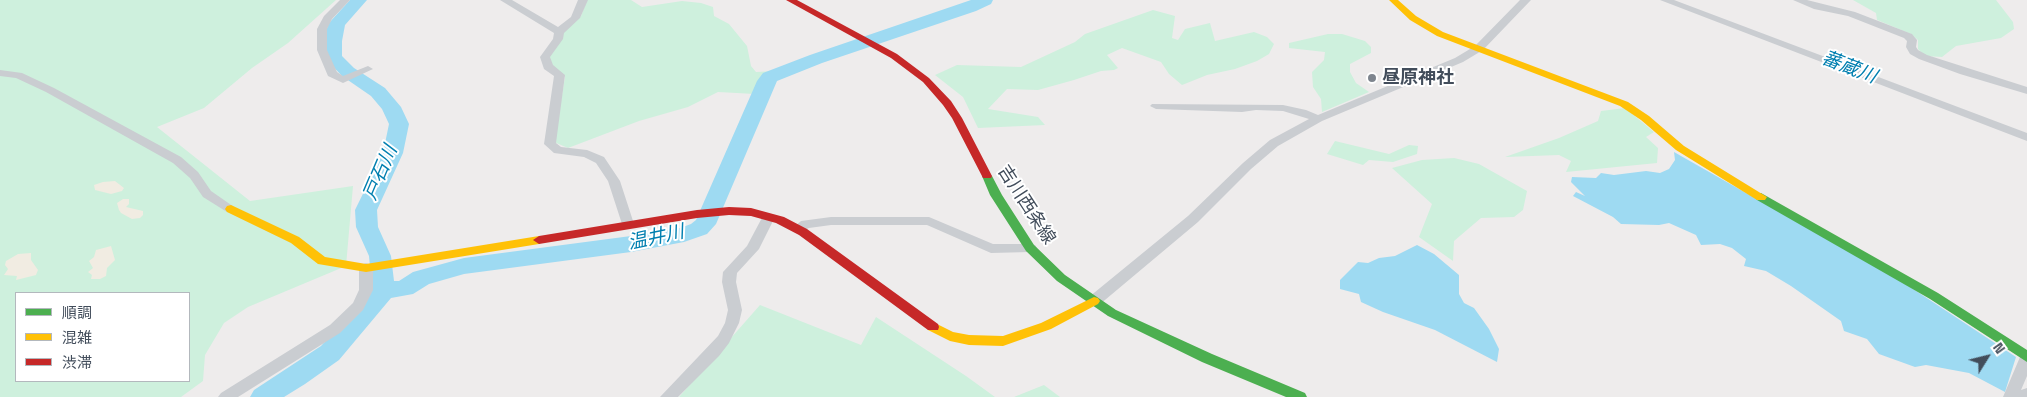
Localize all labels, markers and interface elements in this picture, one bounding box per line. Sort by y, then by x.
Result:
water label: 蕃蔵川 [1818,47,1880,89]
place label: 昼原神社 [1382,67,1454,89]
marker: 昼原神社 [1366,72,1378,84]
water label: 戸石川 [359,142,403,204]
street label: 吉川西条線 [992,161,1060,249]
water label: 温井川 [626,221,686,255]
legend [15,292,190,382]
text: 順調 [62,303,92,322]
text: 混雑 [62,328,92,347]
north arrow [1962,332,2012,382]
text: N [1989,339,2009,357]
text: 渋滞 [62,353,92,372]

